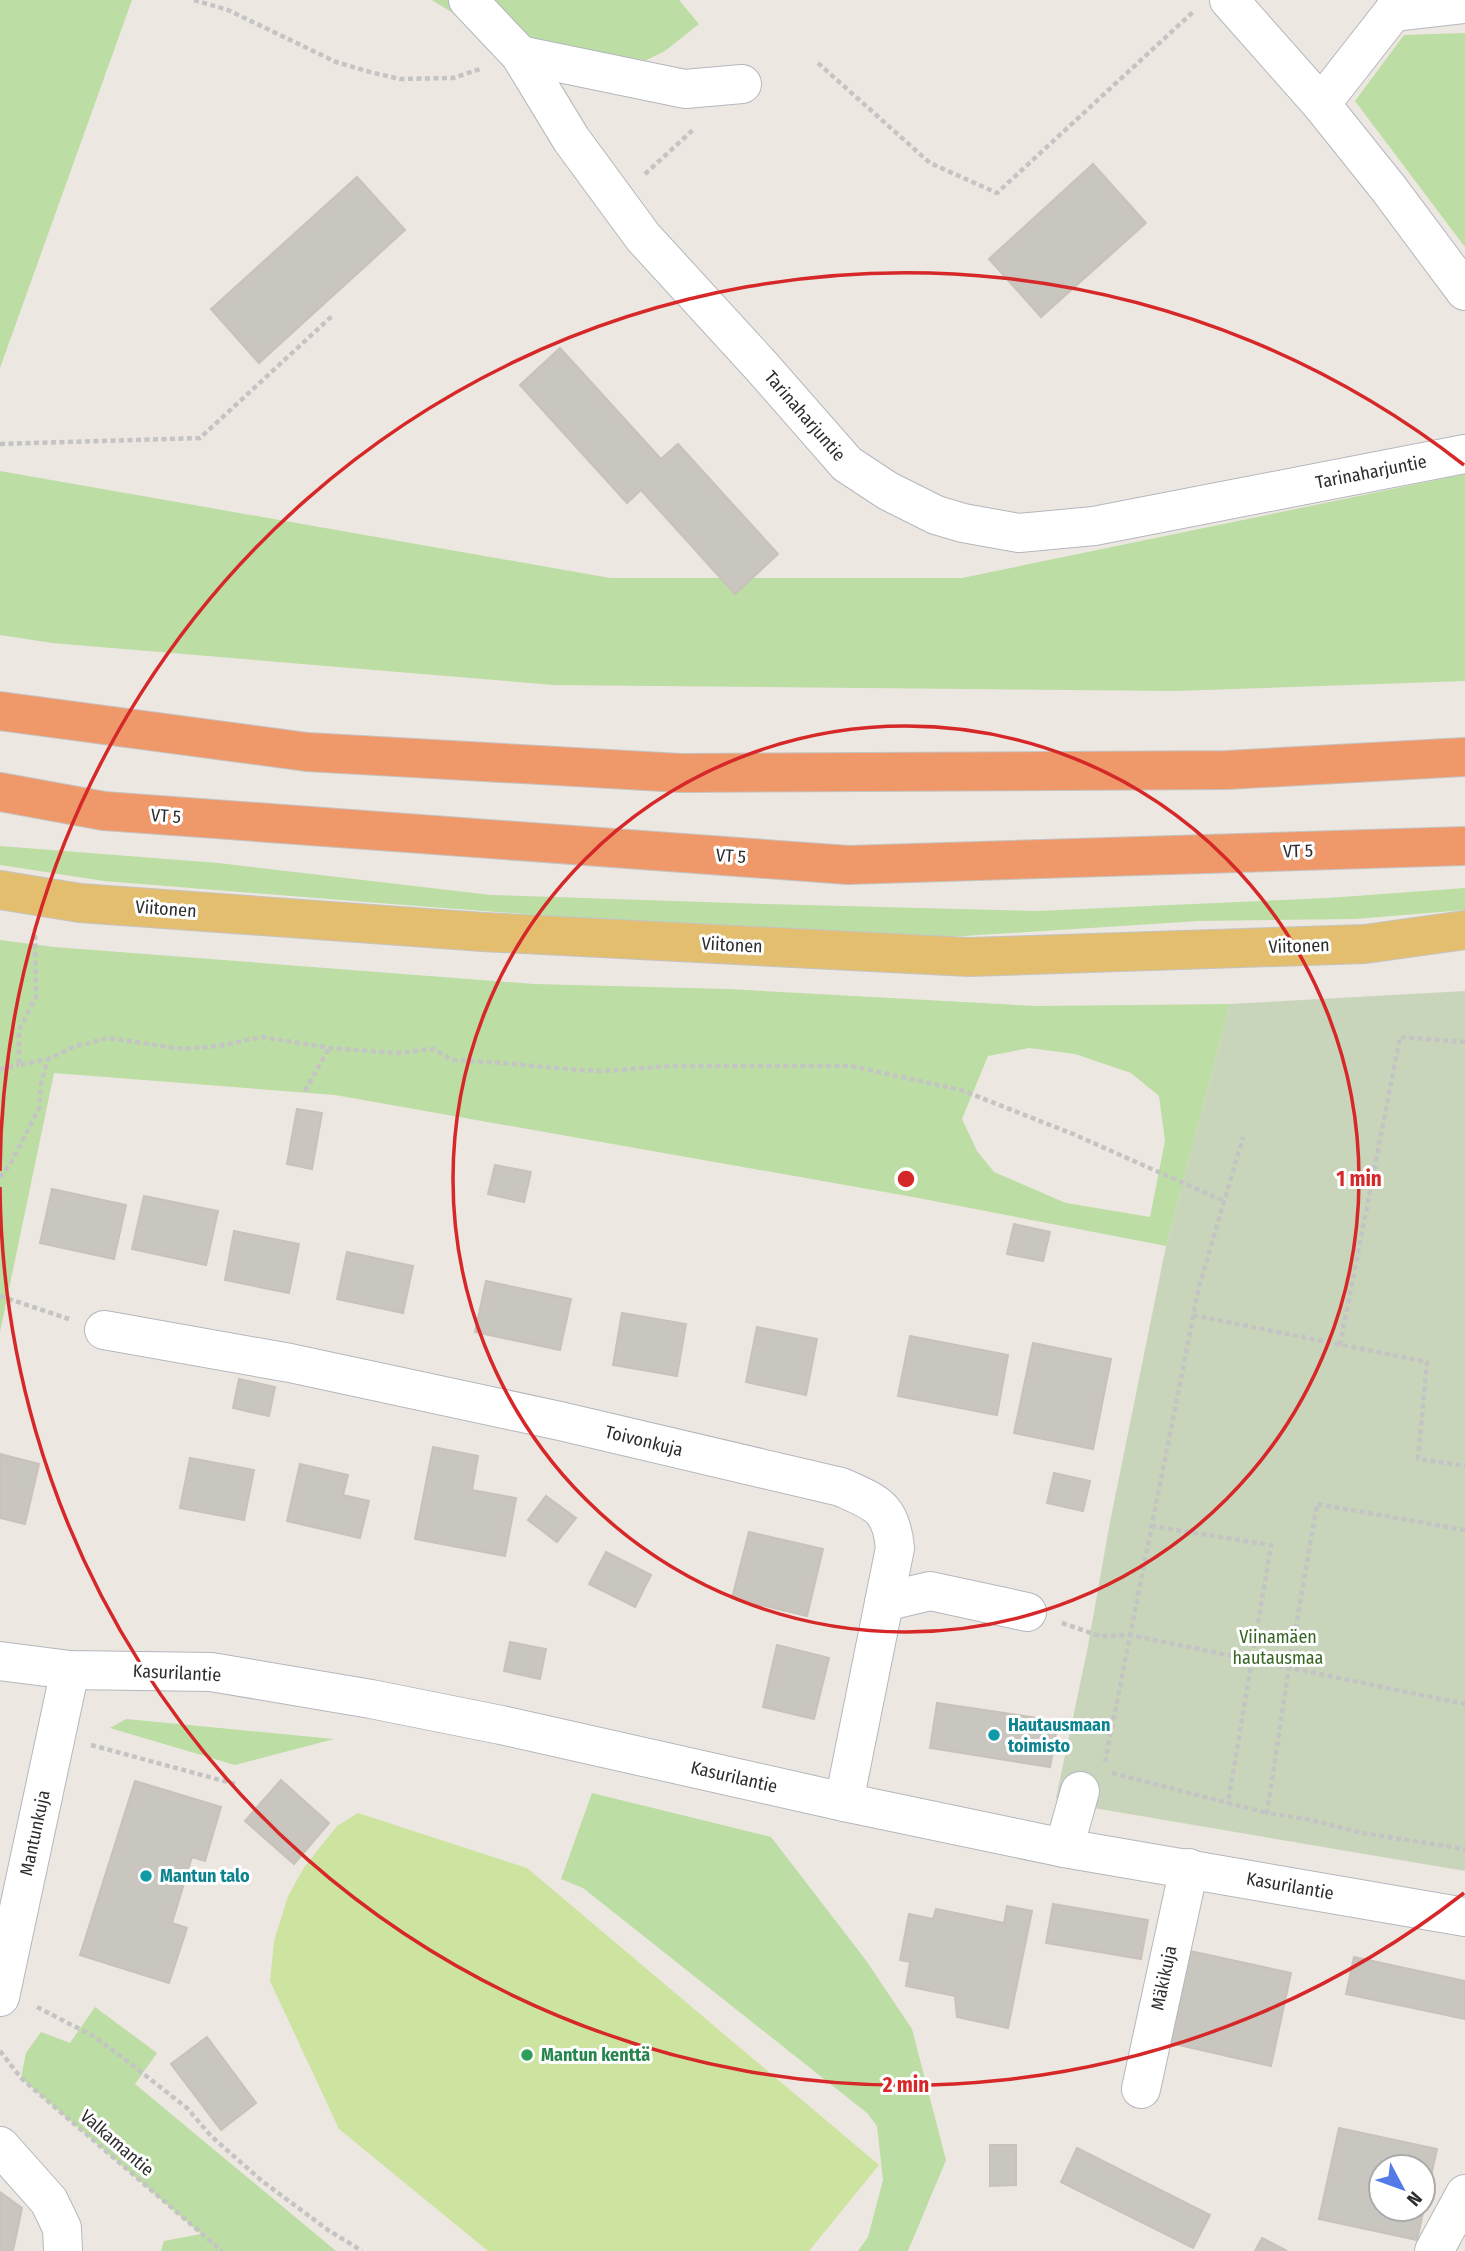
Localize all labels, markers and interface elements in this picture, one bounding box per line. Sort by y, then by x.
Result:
street label: Tarinaharjuntie [760,366,850,466]
street label: Tarinaharjuntie [1314,450,1428,494]
street label: VT 5 [150,804,182,828]
street label: VT 5 [1283,839,1313,863]
street label: VT 5 [715,844,747,868]
street label: Viitonen [135,896,197,922]
street label: Viitonen [701,932,763,958]
street label: Viitonen [1268,934,1330,958]
text: 1 min [1336,1166,1382,1192]
centre of rings [894,1167,918,1191]
street label: Toivonkuja [603,1421,685,1461]
park label: Viinamäen hautausmaa [1233,1626,1324,1669]
street label: Kasurilantie [132,1660,222,1686]
place label: Hautausmaan toimisto [1008,1714,1110,1757]
marker: Hautausmaan toimisto [986,1727,1002,1743]
street label: Kasurilantie [689,1756,780,1798]
street label: Mantunkuja [15,1788,55,1878]
place label: Mantun talo [160,1865,250,1887]
marker: Mantun talo [138,1868,154,1884]
street label: Kasurilantie [1245,1868,1335,1905]
street label: Mäkikuja [1146,1943,1182,2012]
place label: Mantun kenttä [541,2044,650,2066]
marker: Mantun kenttä [519,2047,535,2063]
text: 2 min [882,2072,929,2098]
street label: Valkamantie [76,2105,158,2181]
north arrow [1367,2153,1437,2223]
text: N [1402,2187,1427,2211]

